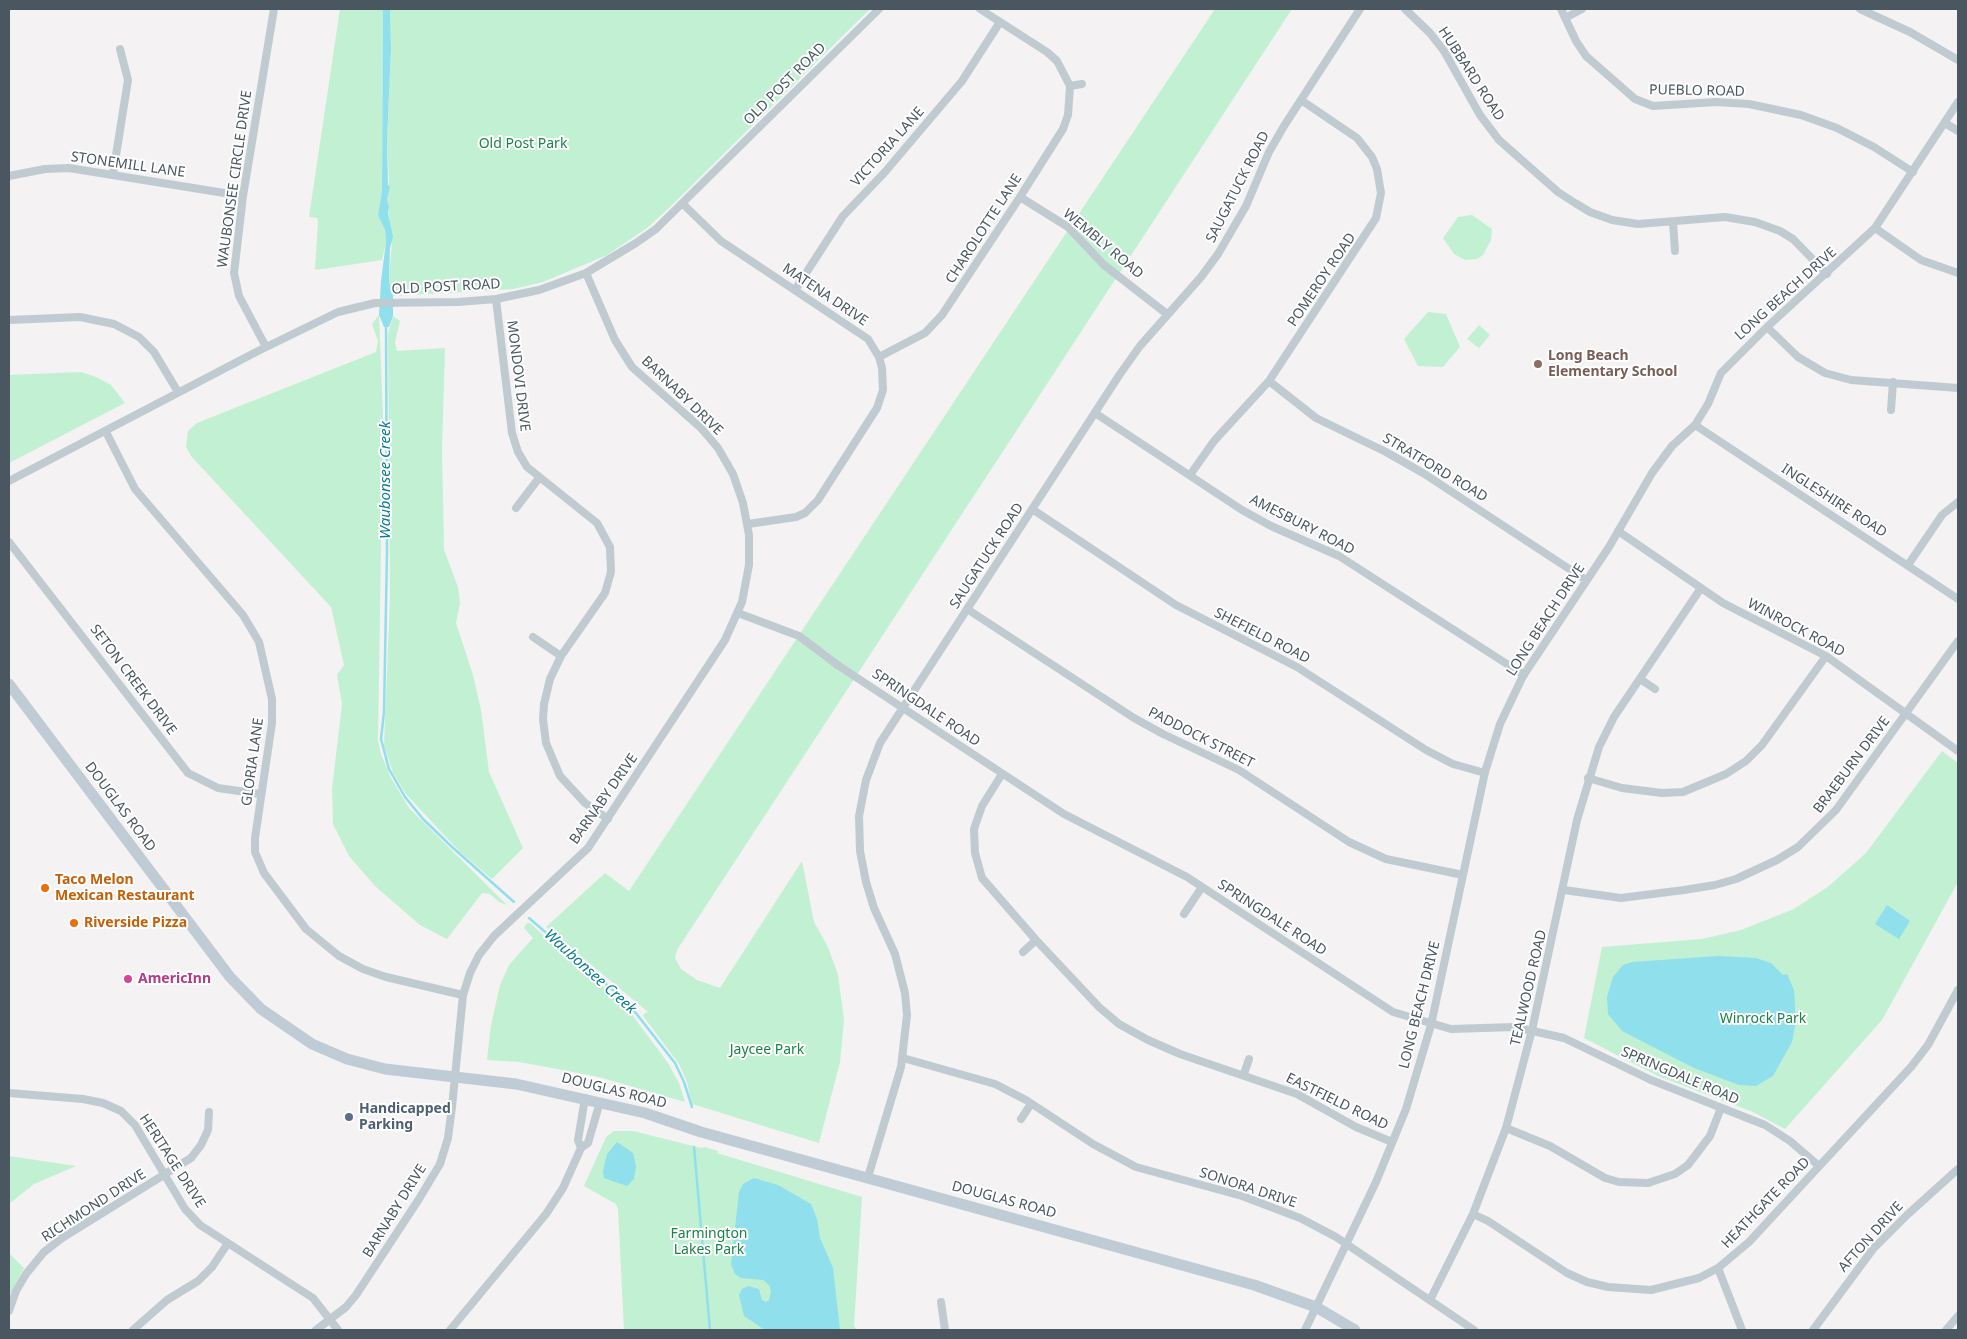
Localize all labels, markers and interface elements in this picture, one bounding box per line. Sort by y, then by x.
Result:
street label: HUBBARD ROAD [1434,24,1508,124]
street label: OLD POST ROAD [740,39,830,129]
street label: PUEBLO ROAD [1649,82,1745,100]
street label: WAUBONSEE CIRCLE DRIVE [214,89,256,269]
street label: VICTORIA LANE [848,104,928,190]
street label: SAUGATUCK ROAD [1203,129,1273,245]
park label: Old Post Park [479,136,567,152]
street label: STONEMILL LANE [70,149,186,181]
street label: CHAROLOTTE LANE [942,171,1026,287]
street label: WEMBLY ROAD [1059,206,1147,282]
street label: POMEROY ROAD [1284,230,1360,330]
street label: LONG BEACH DRIVE [1732,244,1840,344]
street label: MATENA DRIVE [779,260,871,330]
street label: OLD POST ROAD [391,276,501,298]
street label: MONDOVI DRIVE [503,319,533,433]
place label: Long Beach Elementary School [1548,348,1678,381]
street label: BARNABY DRIVE [638,353,726,439]
marker: Long Beach Elementary School [1532,358,1544,370]
water label: Waubonsee Creek [377,421,395,539]
street label: STRATFORD ROAD [1380,430,1490,506]
street label: INGLESHIRE ROAD [1778,461,1890,541]
street label: AMESBURY ROAD [1247,491,1357,559]
street label: SAUGATUCK ROAD [947,500,1027,612]
street label: LONG BEACH DRIVE [1503,561,1589,679]
street label: WINROCK ROAD [1744,595,1848,661]
street label: SHEFIELD ROAD [1211,605,1313,667]
street label: SETON CREEK DRIVE [86,622,180,738]
street label: SPRINGDALE ROAD [869,666,983,750]
street label: PADDOCK STREET [1145,704,1257,772]
street label: BRAEBURN DRIVE [1810,713,1894,817]
street label: GLORIA LANE [238,717,268,807]
street label: BARNABY DRIVE [566,750,642,848]
street label: DOUGLAS ROAD [81,759,159,855]
place label: Taco Melon Mexican Restaurant [55,872,195,904]
street label: SPRINGDALE ROAD [1214,876,1330,960]
marker: Taco Melon Mexican Restaurant [39,882,51,894]
place label: Riverside Pizza [84,915,187,931]
marker: Riverside Pizza [68,917,80,929]
water label: Waubonsee Creek [540,926,640,1018]
street label: TEALWOOD ROAD [1507,928,1551,1048]
street label: LONG BEACH DRIVE [1396,940,1444,1070]
place label: AmericInn [138,971,211,987]
marker: AmericInn [122,973,134,985]
park label: Winrock Park [1720,1011,1806,1027]
park label: Jaycee Park [730,1042,804,1058]
street label: SPRINGDALE ROAD [1618,1044,1742,1108]
street label: DOUGLAS ROAD [560,1070,668,1112]
street label: EASTFIELD ROAD [1283,1070,1391,1134]
place label: Handicapped Parking [359,1101,451,1134]
street label: HERITAGE DRIVE [135,1111,209,1211]
marker: Handicapped Parking [343,1111,355,1123]
street label: HEATHGATE ROAD [1718,1154,1814,1252]
street label: BARNABY DRIVE [360,1161,430,1261]
street label: SONORA DRIVE [1197,1164,1299,1212]
street label: RICHMOND DRIVE [39,1166,149,1246]
street label: DOUGLAS ROAD [950,1178,1058,1222]
street label: AFTON DRIVE [1835,1198,1907,1276]
park label: Farmington Lakes Park [670,1226,748,1258]

